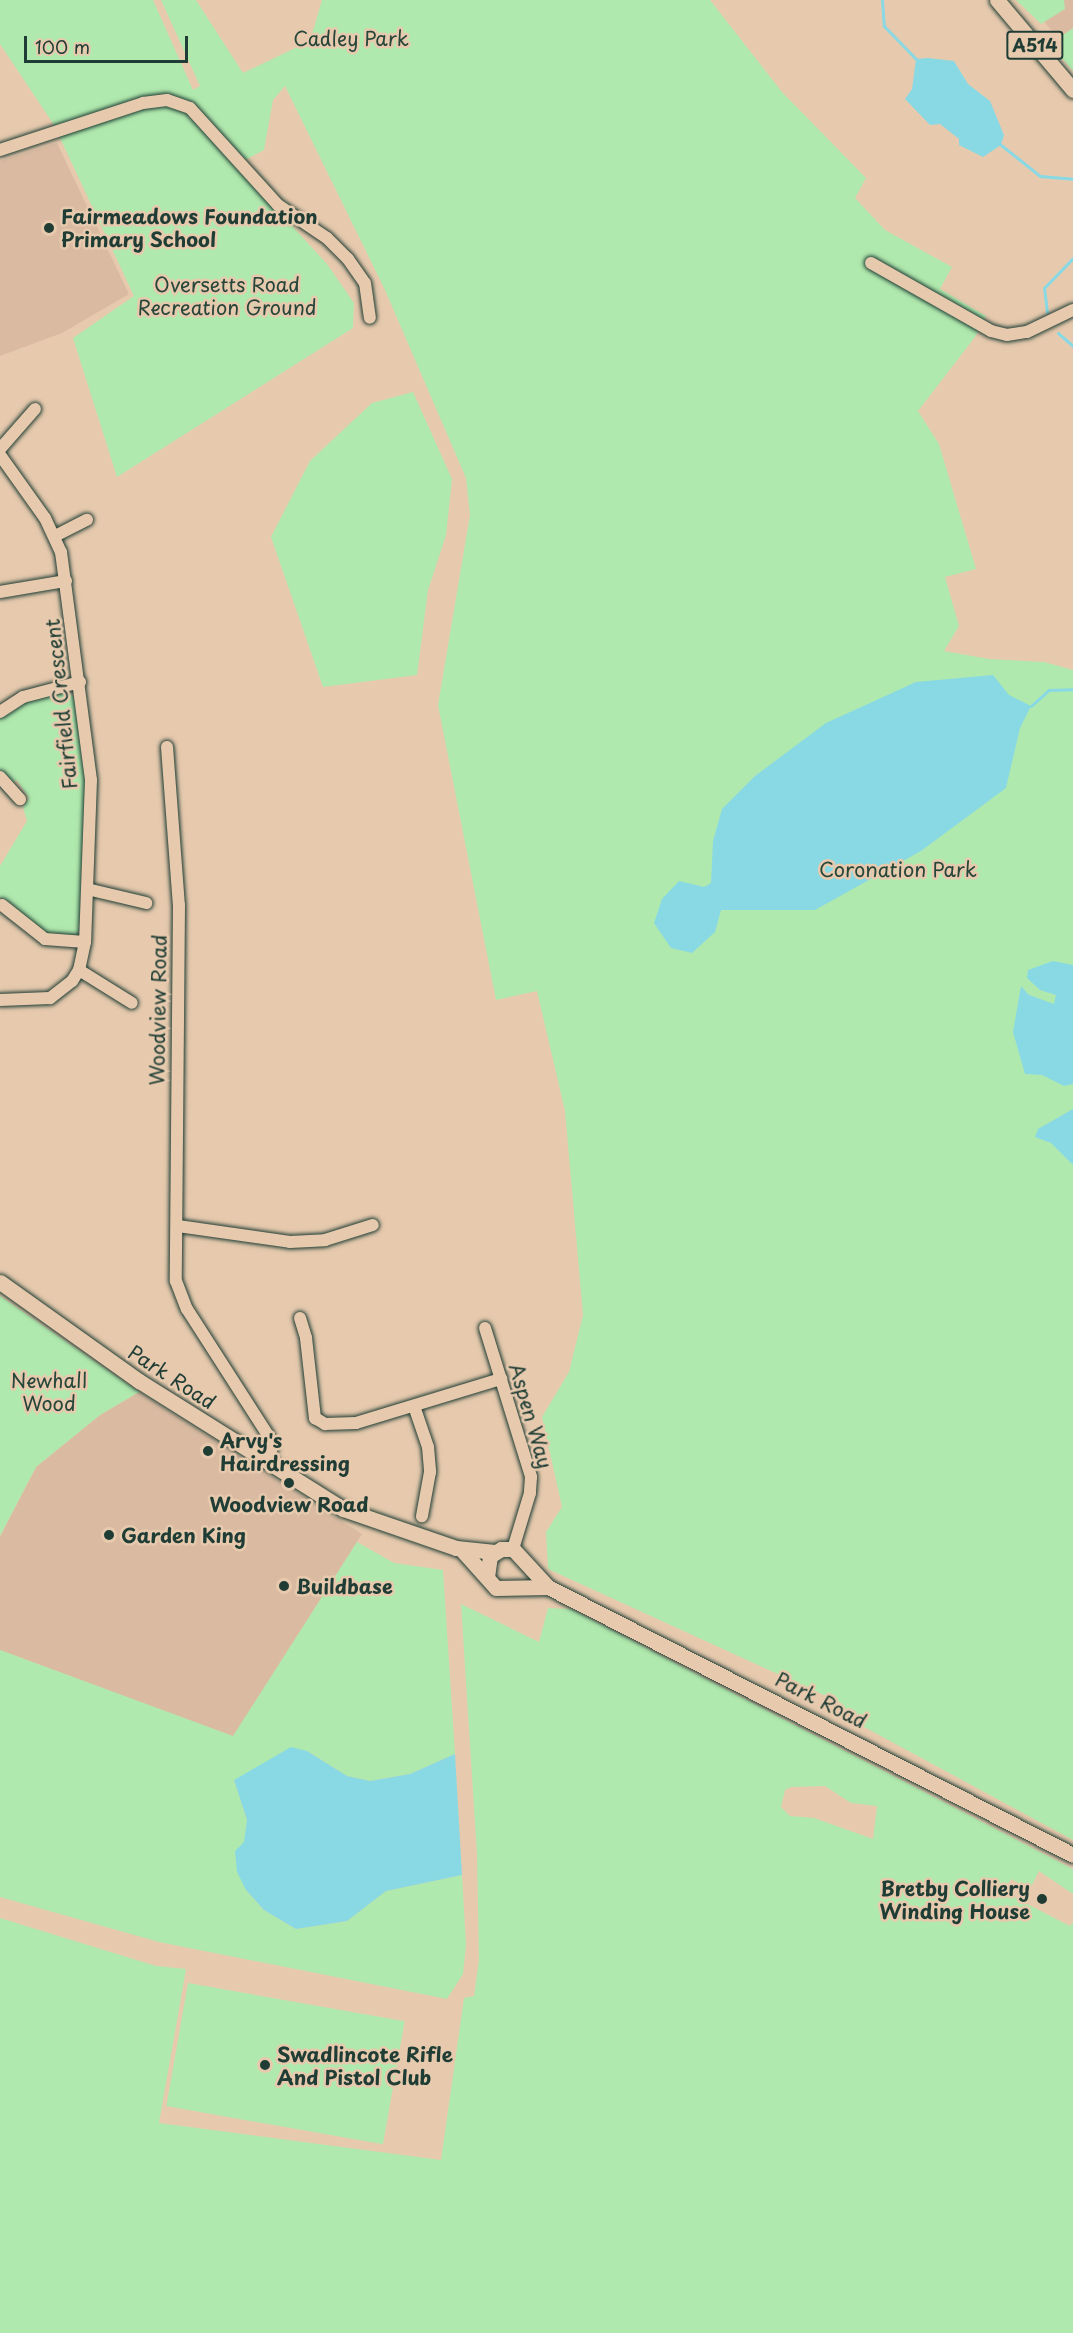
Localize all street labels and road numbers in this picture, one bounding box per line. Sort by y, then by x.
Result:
road number: A514 [1005,30,1065,60]
street label: Fairfield Crescent [40,618,82,790]
street label: Woodview Road [145,935,171,1085]
street label: Park Road [124,1340,220,1414]
street label: Aspen Way [504,1360,558,1472]
street label: Park Road [771,1667,871,1733]

